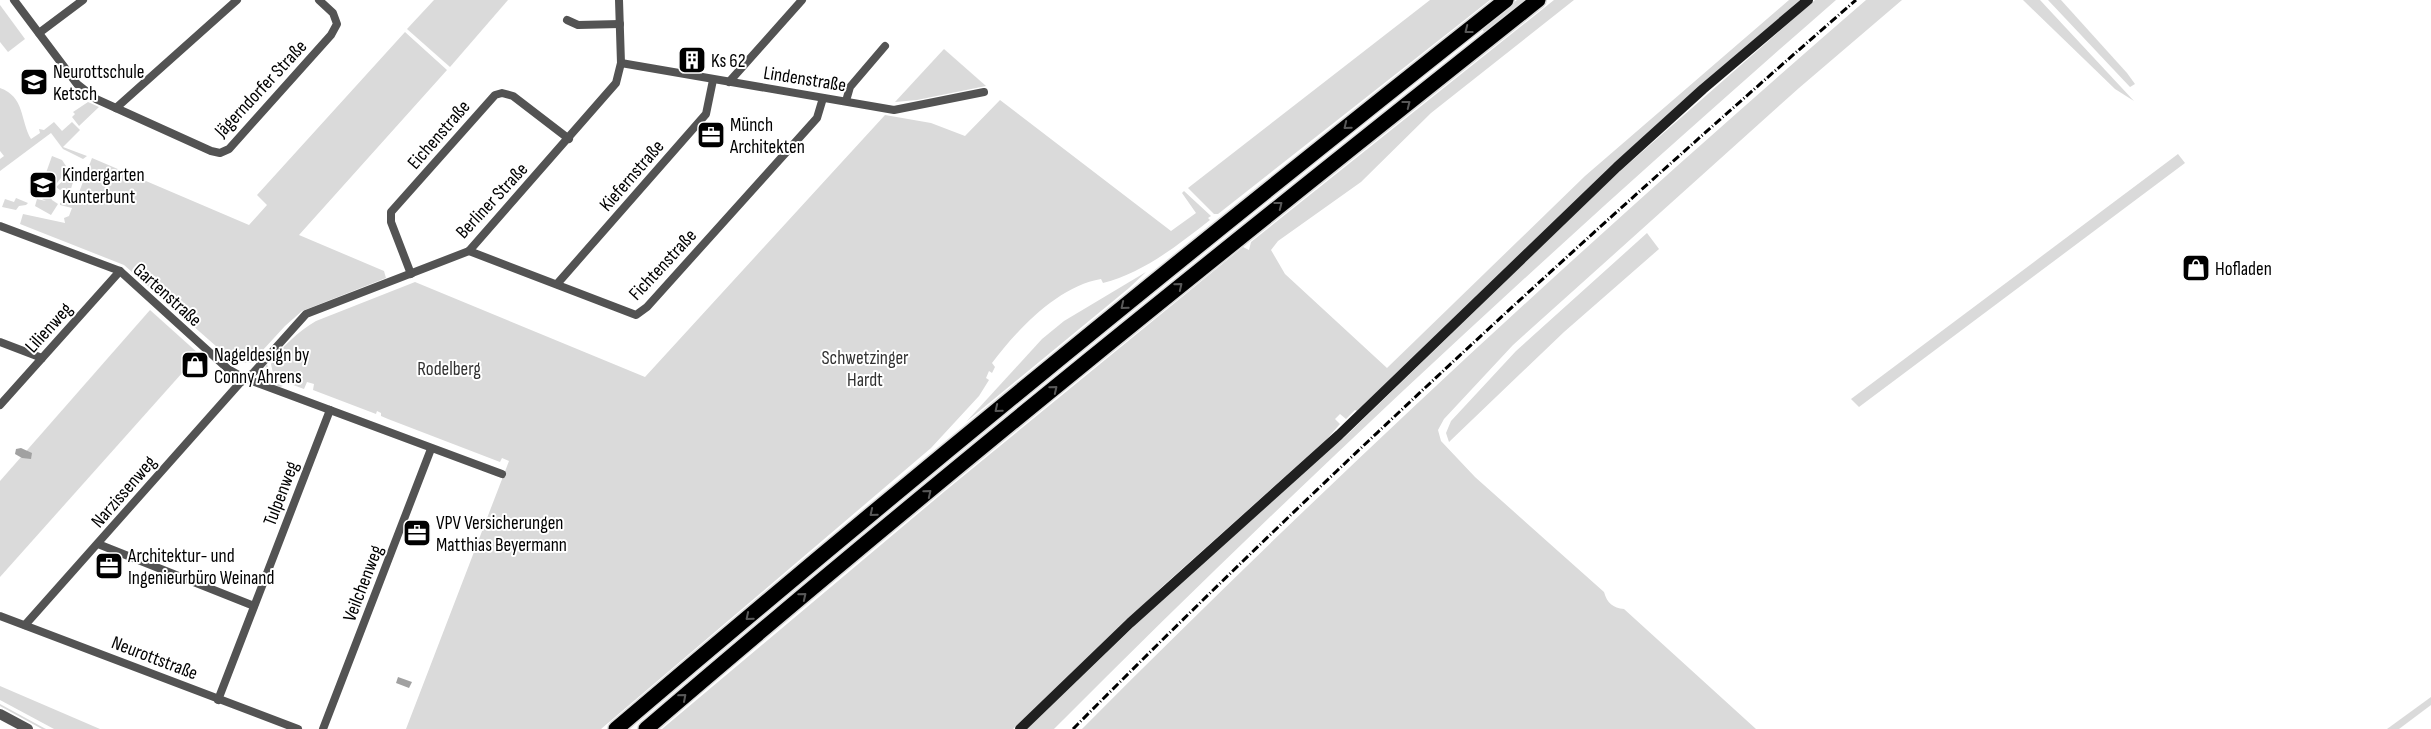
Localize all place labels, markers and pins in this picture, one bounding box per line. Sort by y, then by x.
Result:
building icon: Ks 62 [677,45,707,75]
place label: Ks 62 [711,50,746,73]
place label: Neurottschule Ketsch [53,61,144,106]
school or university icon: Neurottschule Ketsch [19,67,49,97]
place label: Münch Architekten [729,114,805,159]
office icon: Münch Architekten [696,120,726,150]
place label: Kindergarten Kunterbunt [62,164,145,209]
school or university icon: Kindergarten Kunterbunt [28,170,58,200]
shop icon: Hofladen [2181,253,2211,283]
place label: Hofladen [2215,258,2272,281]
place label: Nageldesign by Conny Ahrens [214,344,310,389]
shop icon: Nageldesign by Conny Ahrens [180,350,210,380]
place label: VPV Versicherungen Matthias Beyermann [436,512,567,557]
office icon: VPV Versicherungen Matthias Beyermann [402,518,432,548]
place label: Architektur- und Ingenieurbüro Weinand [127,545,274,590]
office icon: Architektur- und Ingenieurbüro Weinand [94,551,124,581]

